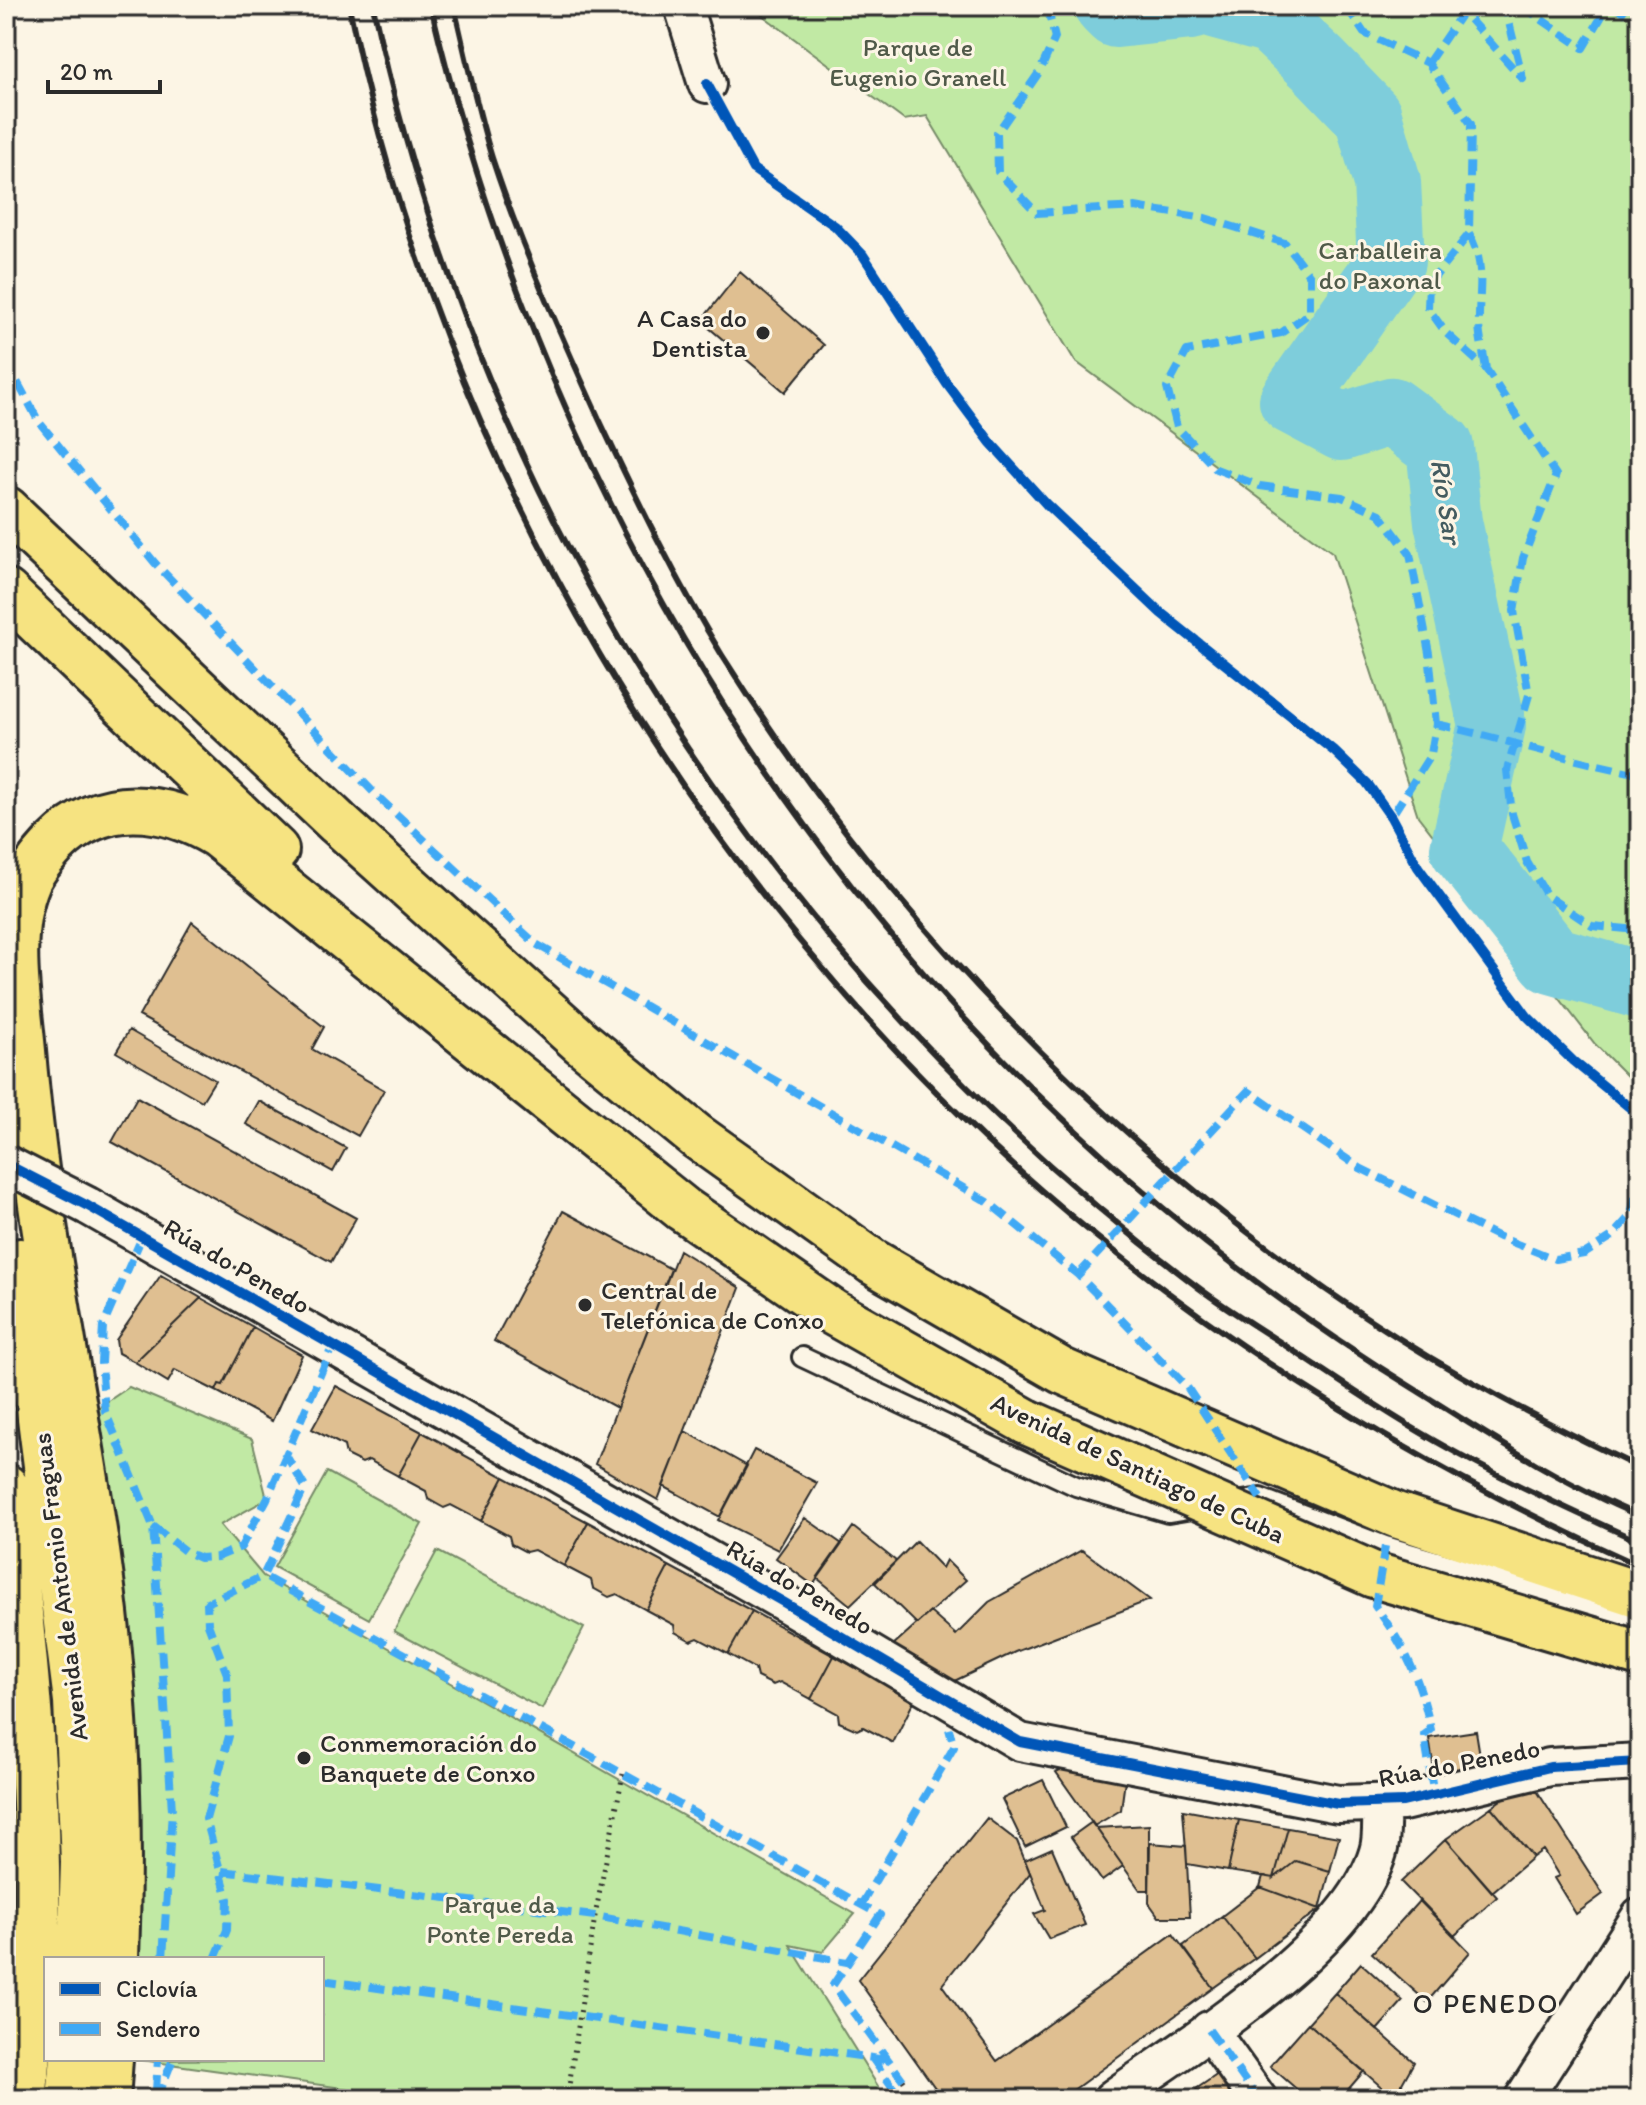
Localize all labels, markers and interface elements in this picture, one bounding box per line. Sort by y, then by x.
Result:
park label: Parque de Eugenio Granell [830,31,1006,93]
scale bar [48,44,160,94]
text: 20 m [60,57,113,86]
park label: Carballeira do Paxonal [1318,234,1442,296]
place label: A Casa do Dentista [637,302,748,364]
marker: A Casa do Dentista [754,324,772,342]
water label: Río Sar [1424,456,1471,549]
street label: Rúa do Penedo [158,1211,316,1321]
place label: Central de Telefónica de Conxo [601,1274,824,1336]
marker: Central de Telefónica de Conxo [576,1296,594,1314]
street label: Avenida de Santiago de Cuba [986,1386,1290,1550]
street label: Avenida de Antonio Fraguas [25,1431,95,1743]
street label: Rúa do Penedo [721,1532,879,1642]
place label: Conmemoración do Banquete de Conxo [320,1727,537,1789]
street label: Rúa do Penedo [1376,1732,1542,1794]
marker: Conmemoración do Banquete de Conxo [295,1749,313,1767]
park label: Parque da Ponte Pereda [426,1888,574,1950]
legend [44,1957,324,2061]
text: Ciclovía [116,1974,198,2003]
district label: O PENEDO [1412,1986,1560,2020]
text: Sendero [116,2014,200,2043]

